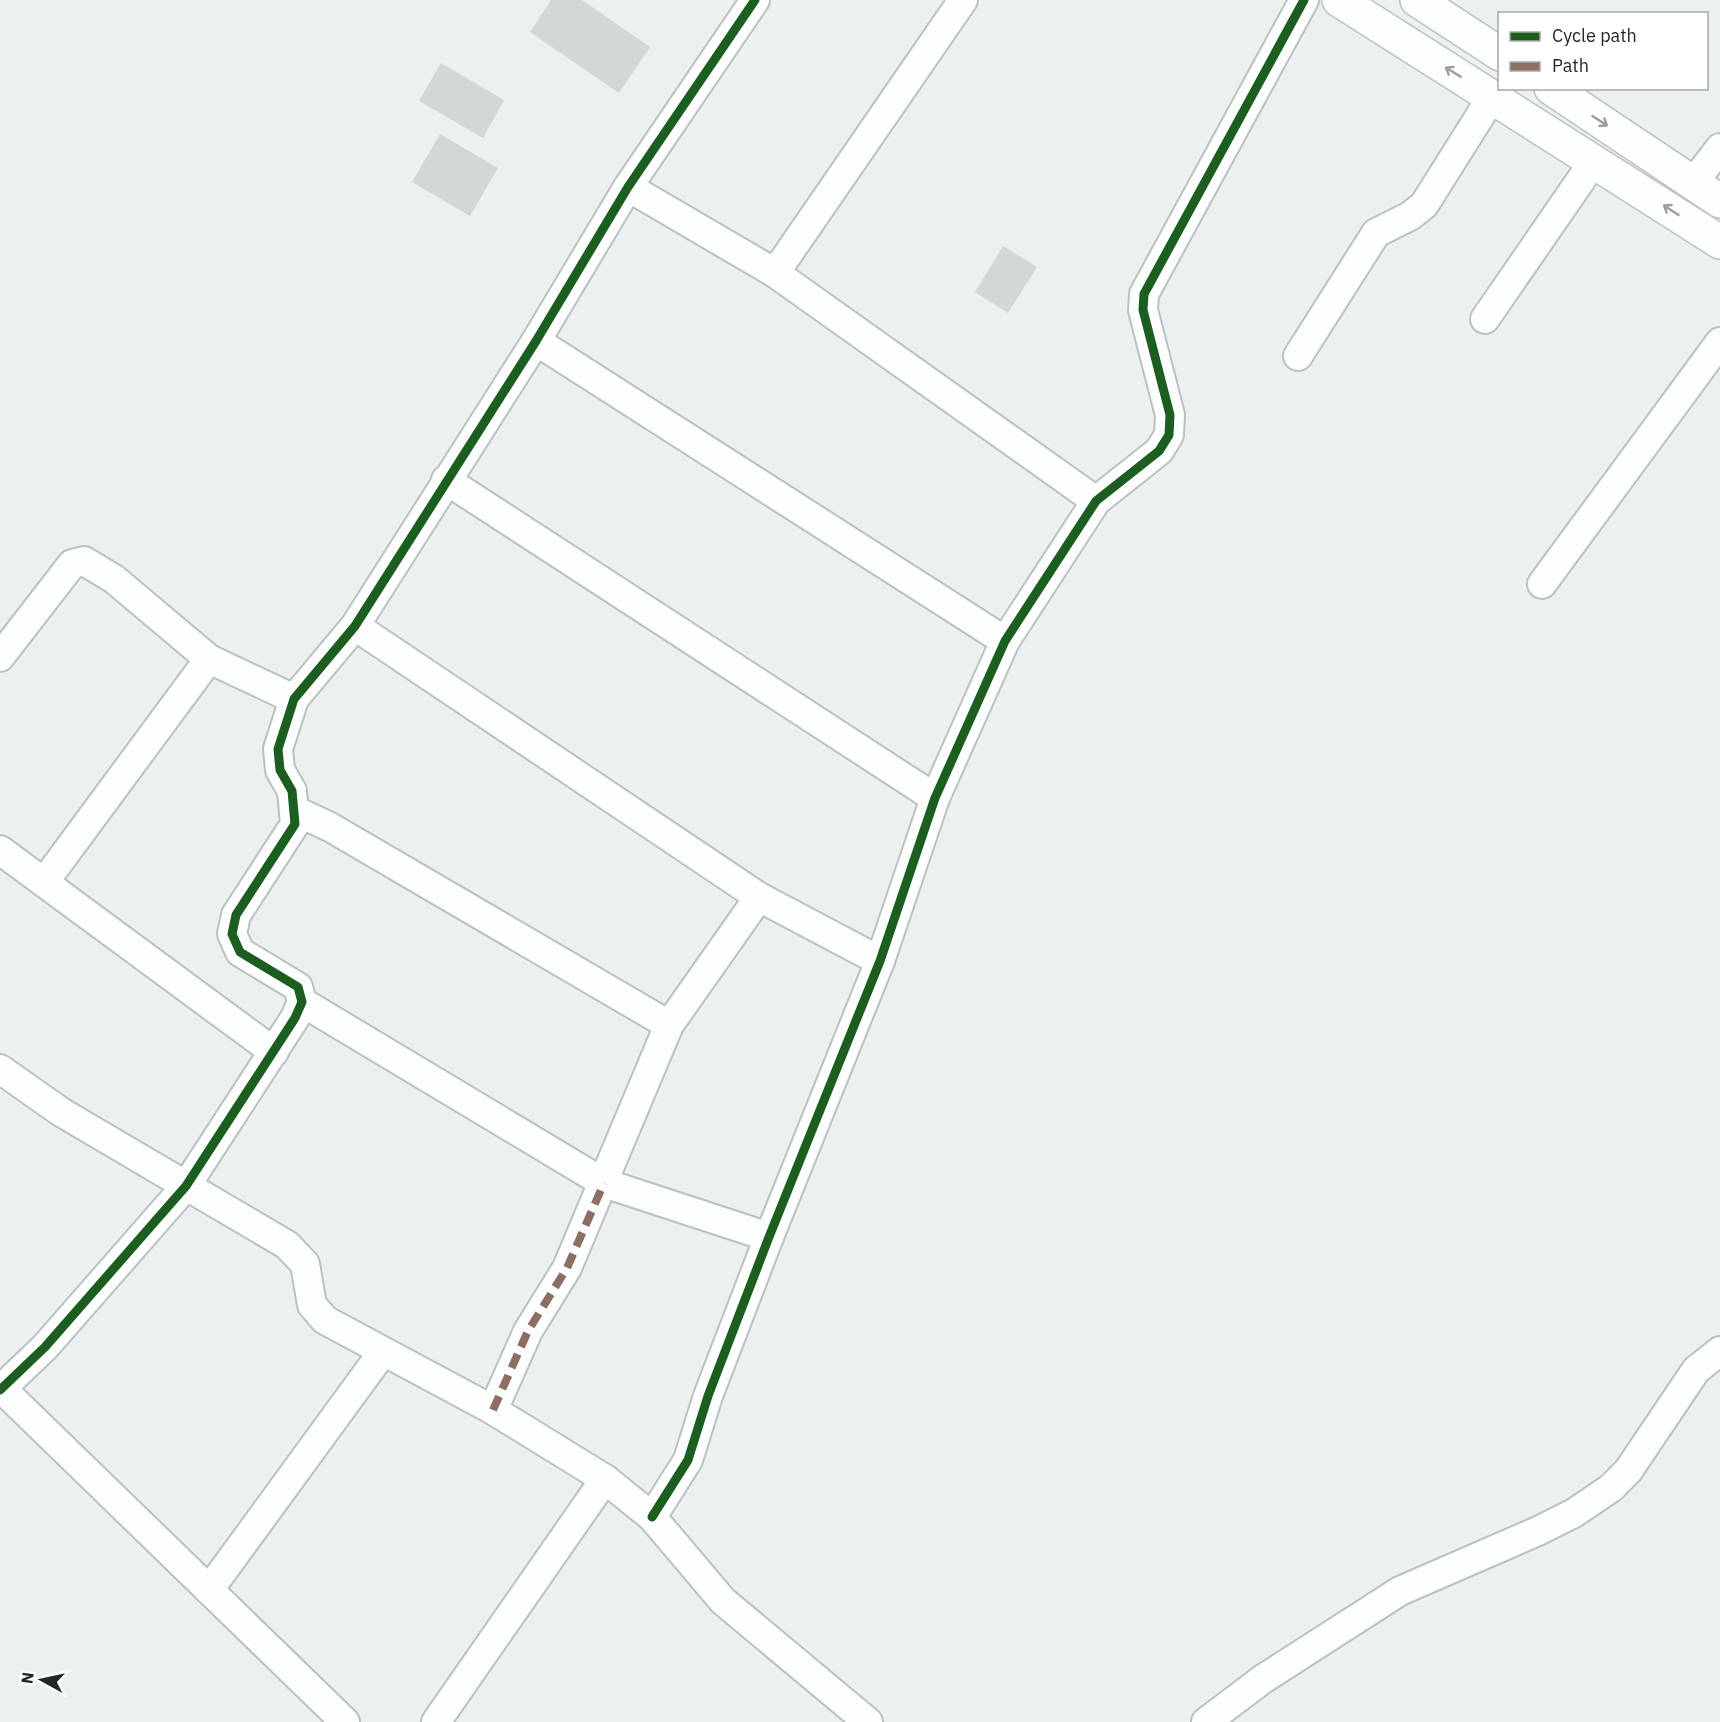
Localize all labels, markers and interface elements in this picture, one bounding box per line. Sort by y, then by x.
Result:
legend [1498,12,1708,90]
text: Cycle path [1552,24,1637,47]
text: Path [1552,54,1589,77]
one-way arrow [1445,66,1462,78]
one-way arrow [1591,115,1608,127]
one-way arrow [1663,204,1680,216]
north arrow [12,1650,72,1710]
text: N [16,1671,38,1685]

